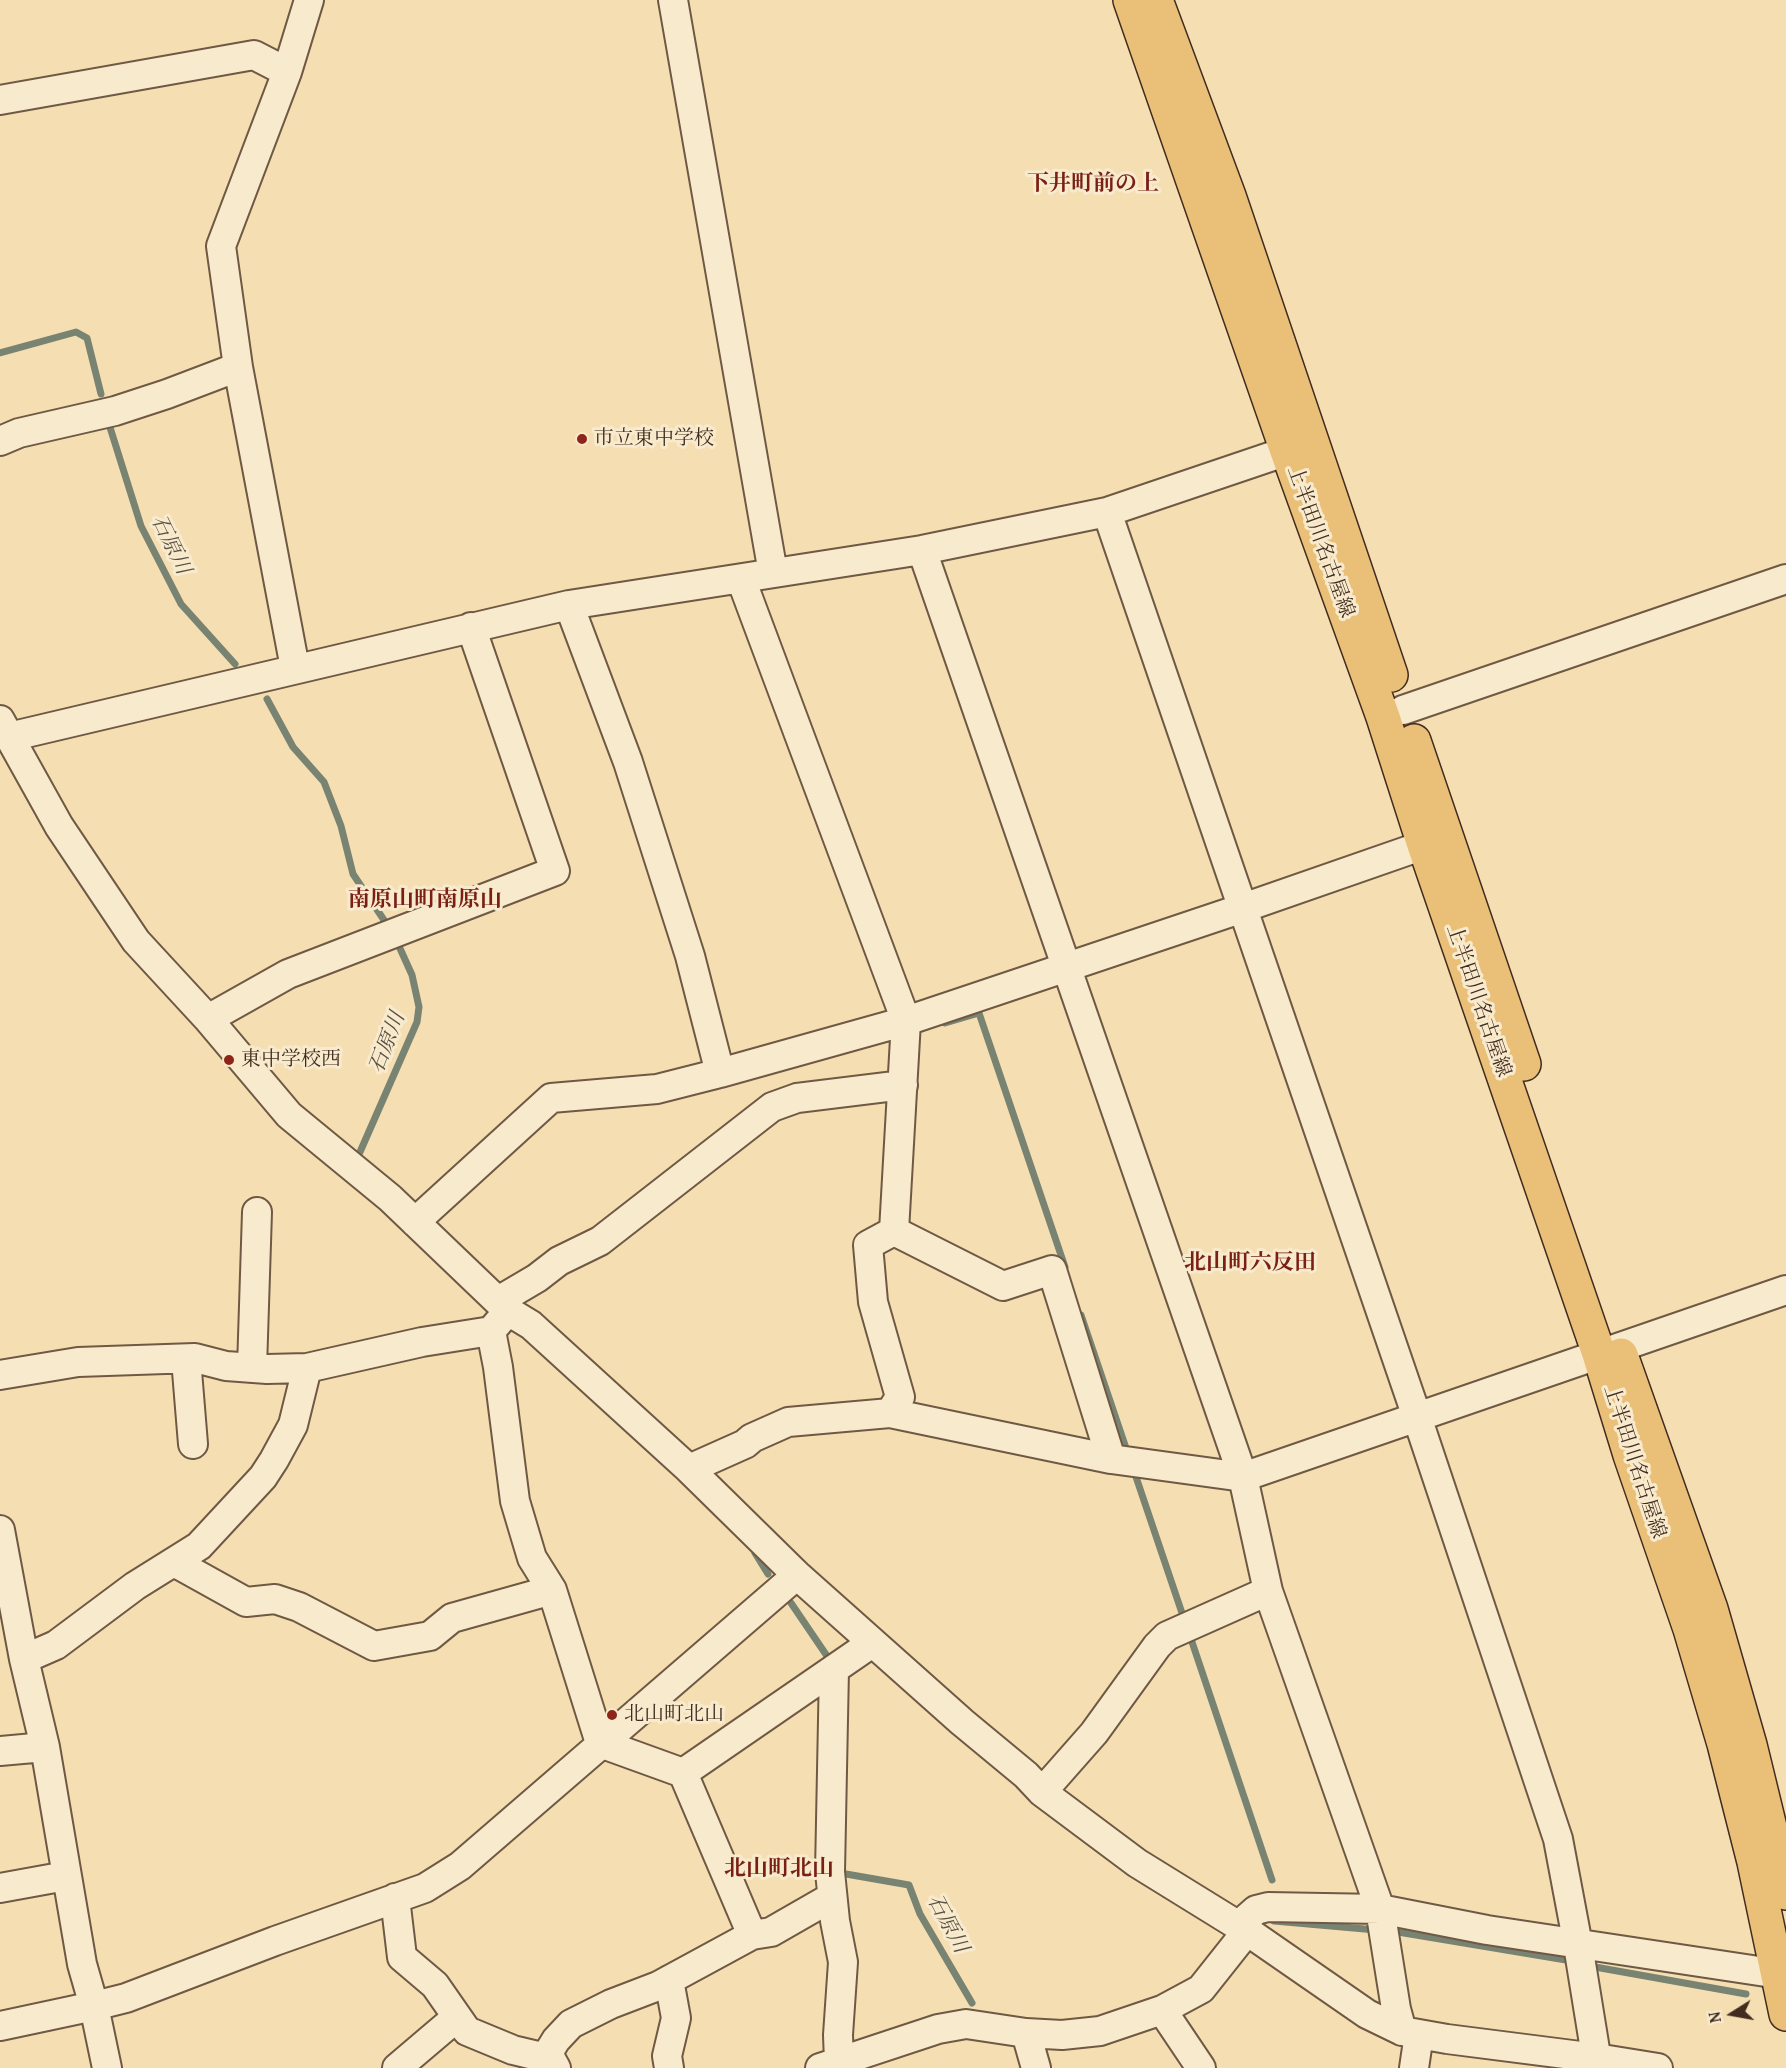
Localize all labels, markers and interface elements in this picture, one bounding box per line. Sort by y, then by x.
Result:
district label: 下井町前の上 [1027,171,1159,197]
place label: 市立東中学校 [594,427,714,451]
marker: 市立東中学校 [575,432,589,446]
street label: 上半田川名古屋線 [1281,463,1359,621]
water label: 石原川 [145,511,195,579]
district label: 南原山町南原山 [348,887,502,913]
street label: 上半田川名古屋線 [1441,921,1515,1081]
water label: 石原川 [365,1009,411,1077]
place label: 東中学校西 [241,1048,341,1072]
marker: 東中学校西 [222,1053,236,1067]
district label: 北山町六反田 [1184,1250,1316,1276]
street label: 上半田川名古屋線 [1598,1382,1670,1542]
place label: 北山町北山 [624,1703,724,1727]
marker: 北山町北山 [605,1708,619,1722]
district label: 北山町北山 [724,1856,834,1882]
water label: 石原川 [921,1890,973,1958]
north arrow [1702,1984,1762,2044]
text: N [1702,2010,1727,2025]

